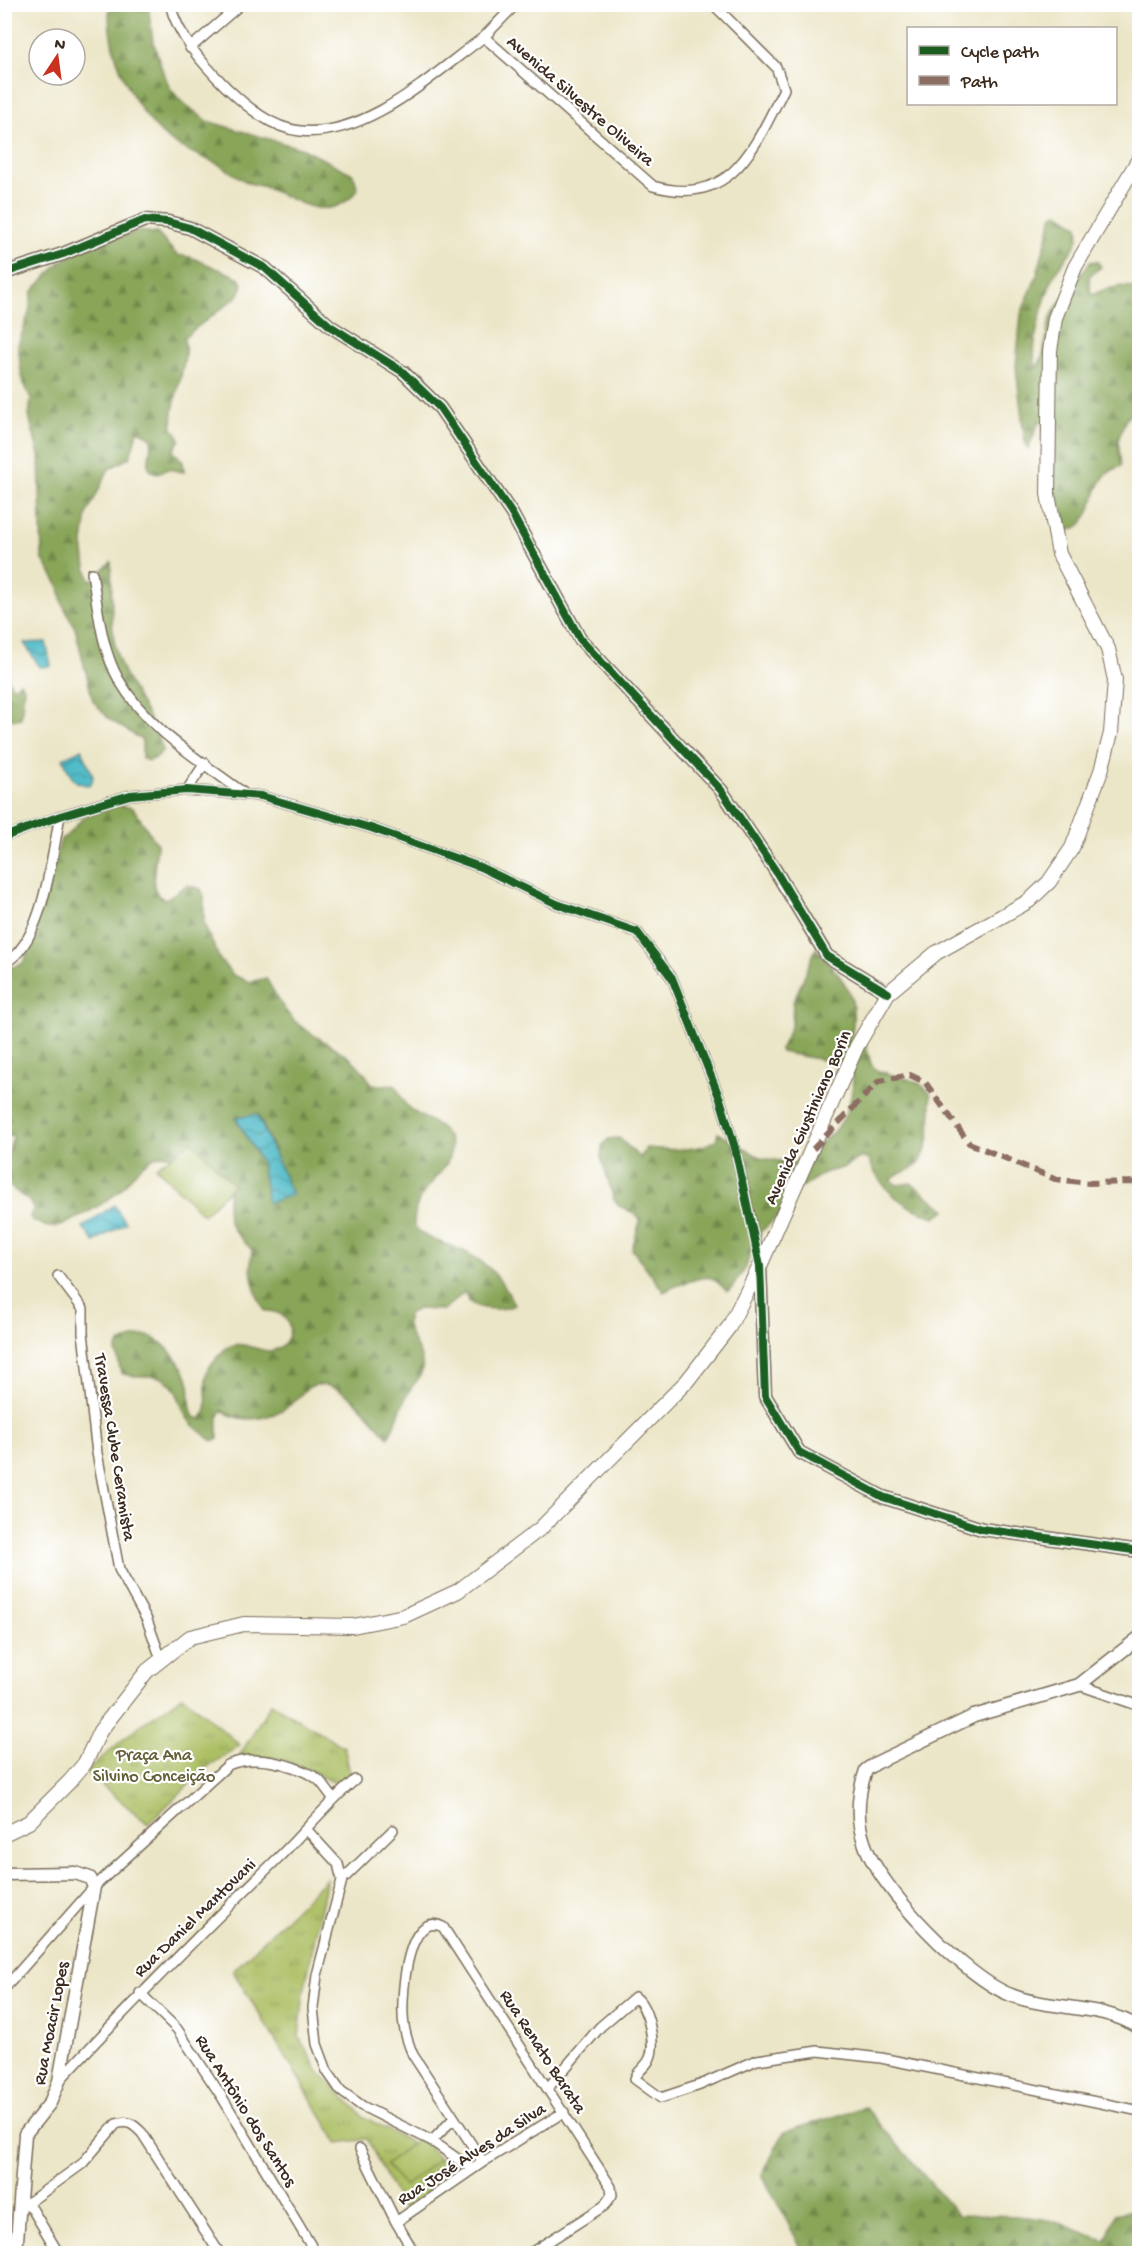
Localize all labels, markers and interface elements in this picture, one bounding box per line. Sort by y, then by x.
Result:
north arrow [27,27,87,87]
legend [907,27,1117,105]
street label: Avenida Silvestre Oliveira [501,32,658,172]
text: N [52,35,67,56]
text: Cycle path [961,43,1039,64]
text: Path [960,73,998,94]
street label: Avenida Giustiniano Borin [761,1027,857,1208]
street label: Travessa Clube Ceramista [88,1351,139,1544]
park label: Praça Ana Silvino Conceição [93,1746,215,1788]
street label: Rua Daniel Mantovani [130,1855,261,1983]
street label: Rua Moacir Lopes [30,1959,75,2087]
street label: Rua Renato Barata [494,1987,590,2119]
street label: Rua Antônio dos Santos [190,2032,301,2192]
street label: Rua José Alves da Silva [394,2099,551,2211]

